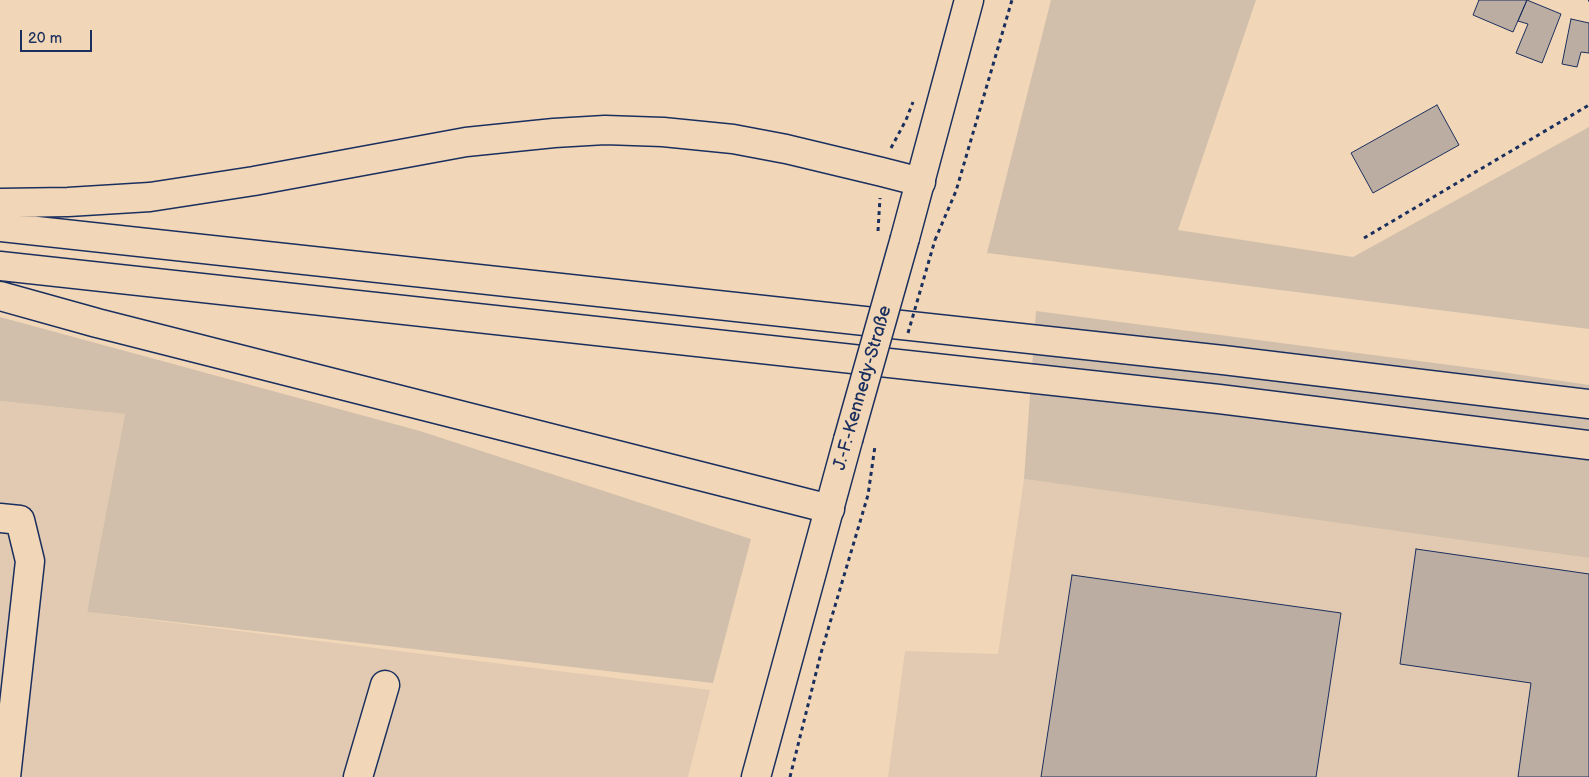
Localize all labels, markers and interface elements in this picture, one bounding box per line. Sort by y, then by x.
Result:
scale bar [22,20,95,52]
text: 20 m [28,29,62,48]
street label: J.-F.-Kennedy-Straße [829,303,897,473]

